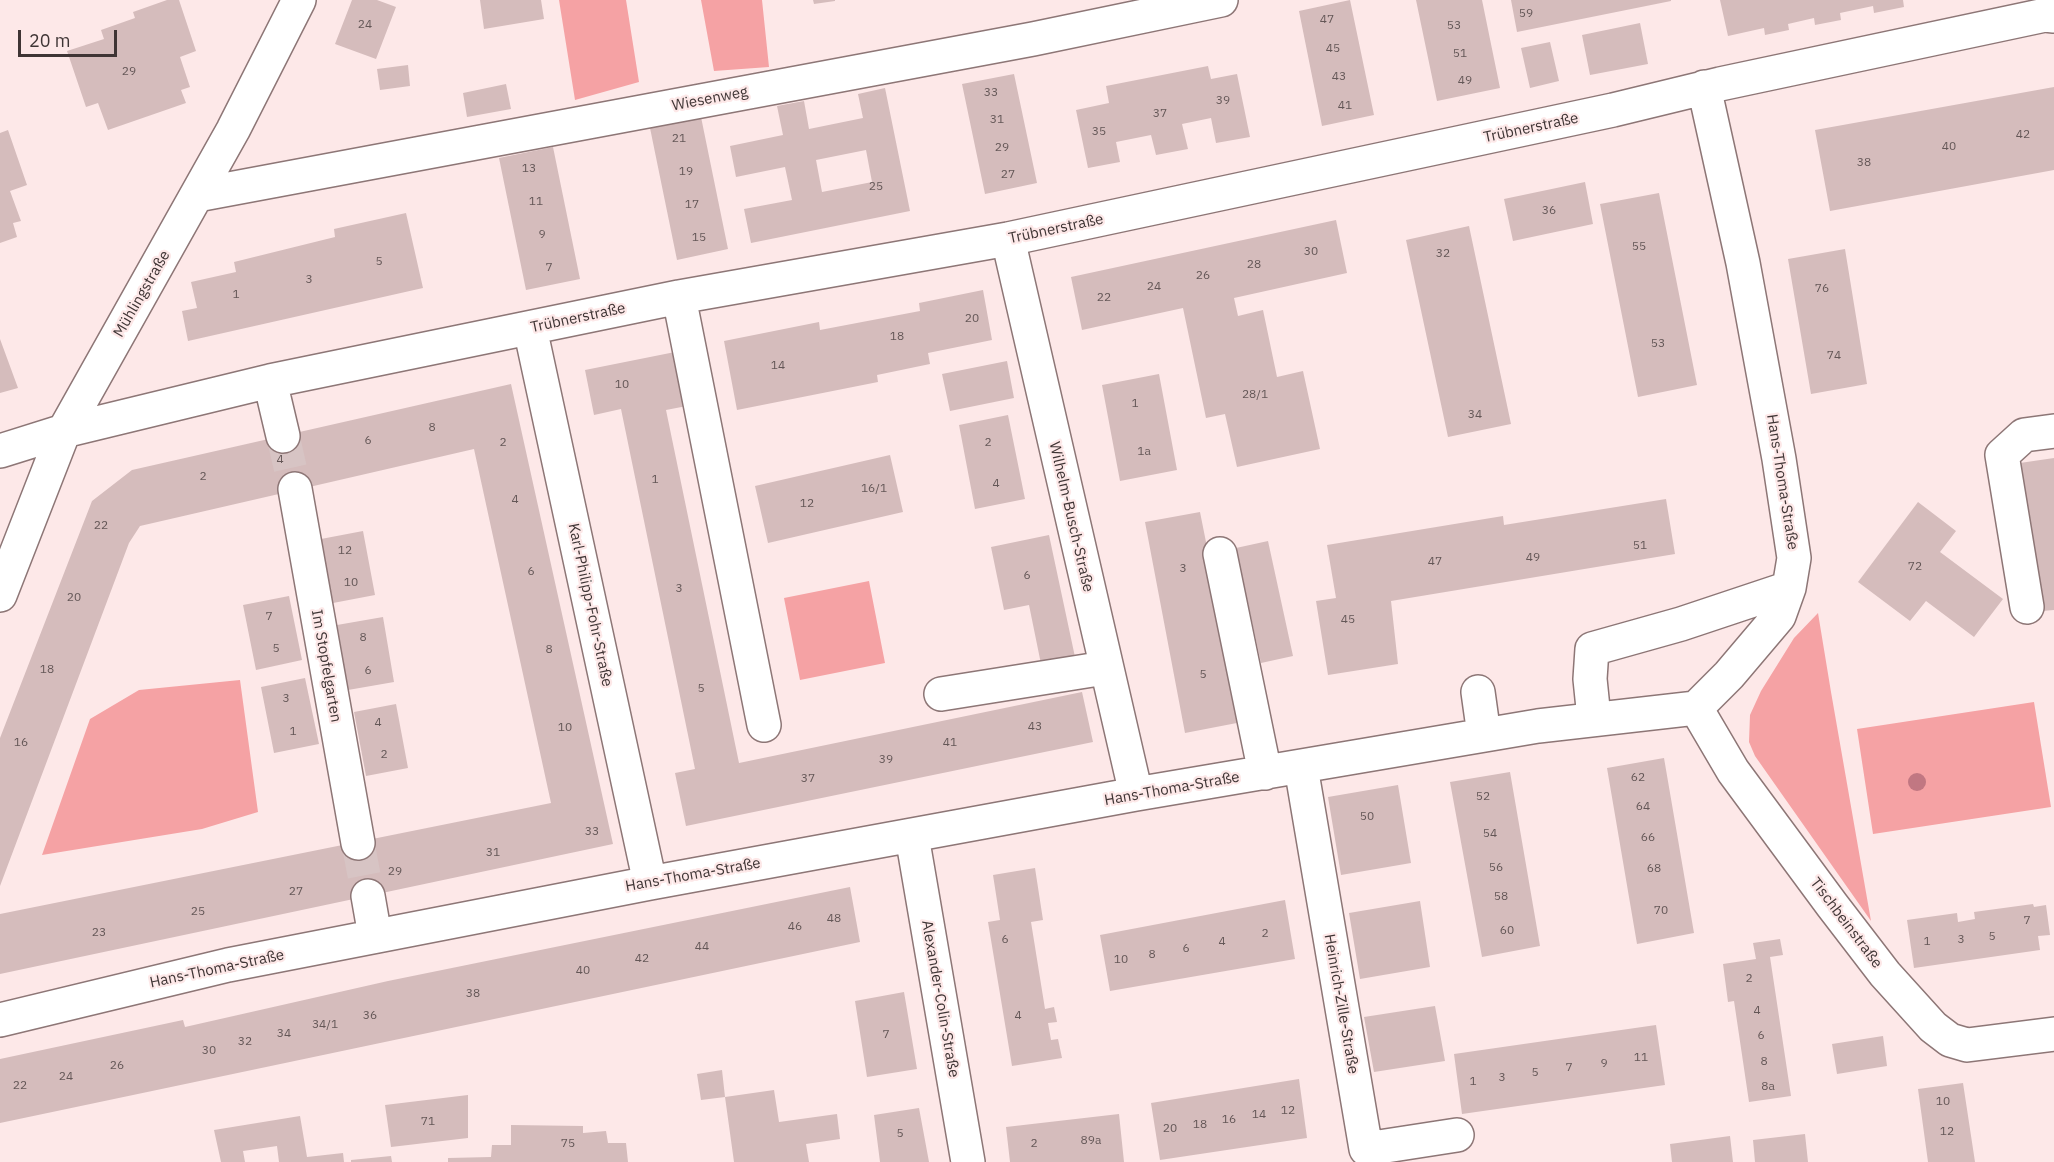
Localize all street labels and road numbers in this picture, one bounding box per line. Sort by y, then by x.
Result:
street label: Wiesenweg [671,83,749,115]
street label: Trübnerstraße [1482,109,1580,147]
street label: Trübnerstraße [1007,210,1105,248]
street label: Mühlingstraße [110,247,174,341]
street label: Trübnerstraße [529,299,627,337]
street label: Hans-Thoma-Straße [1762,413,1802,551]
street label: Wilhelm-Busch-Straße [1045,440,1097,594]
street label: Karl-Philipp-Fohr-Straße [564,522,616,688]
street label: Im Stopfelgarten [307,608,345,724]
street label: Hans-Thoma-Straße [1103,768,1241,810]
street label: Hans-Thoma-Straße [624,854,762,896]
street label: Tischbeinstraße [1806,874,1886,972]
street label: Alexander-Colin-Straße [917,919,963,1079]
street label: Heinrich-Zille-Straße [1320,933,1362,1075]
street label: Hans-Thoma-Straße [148,946,286,992]

